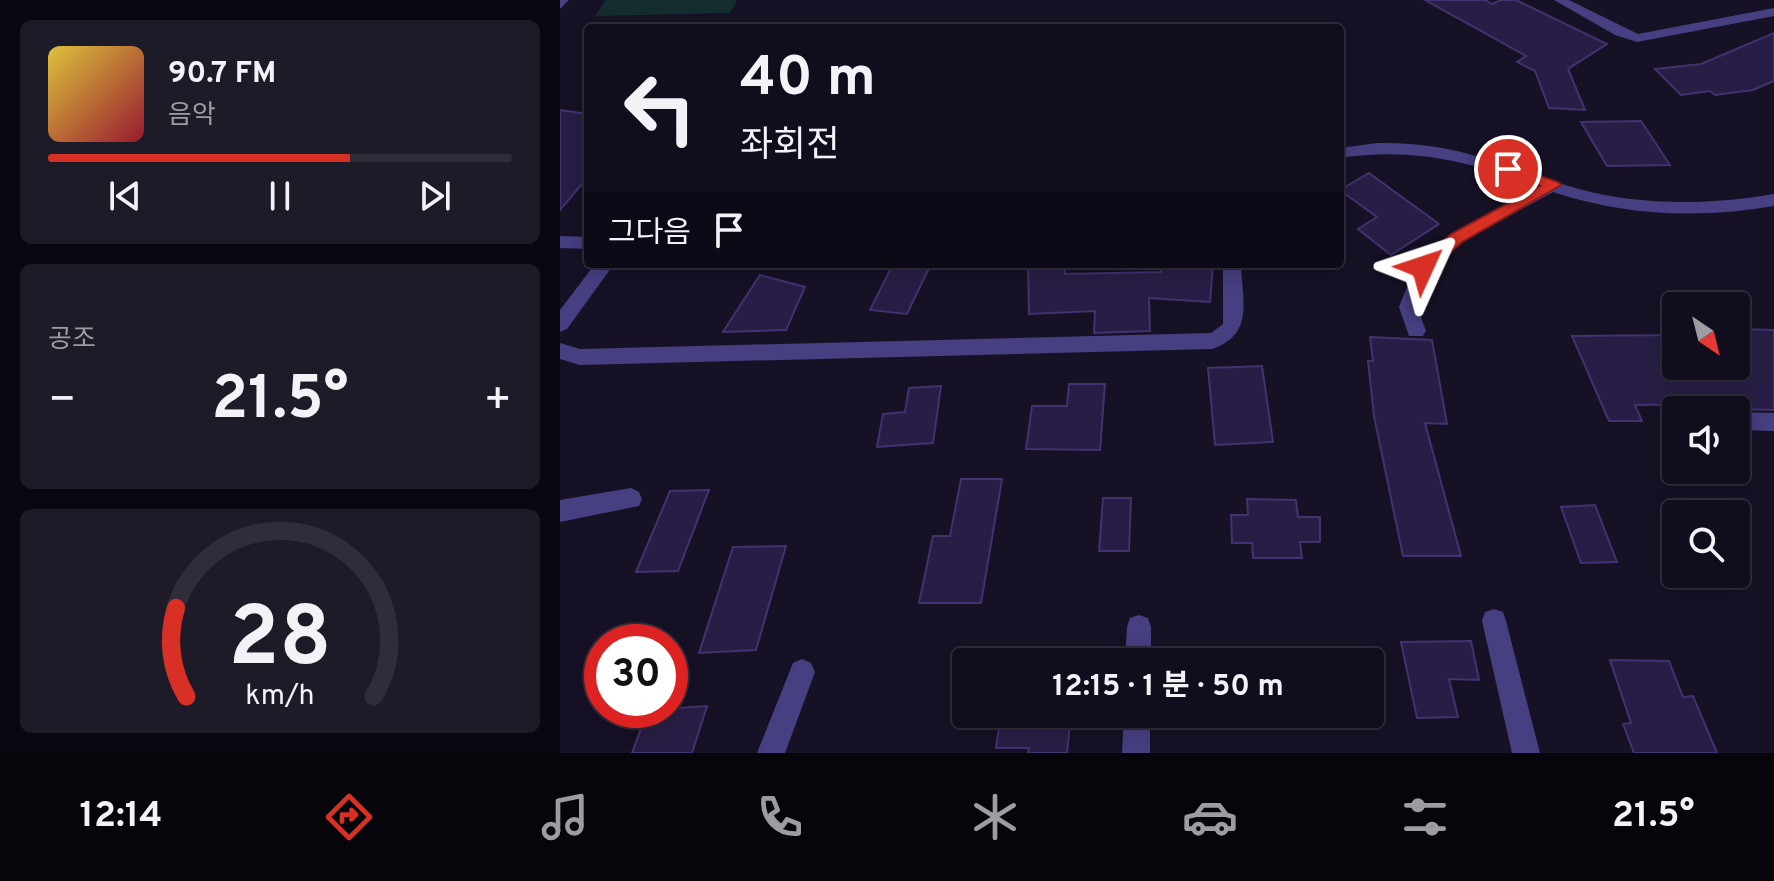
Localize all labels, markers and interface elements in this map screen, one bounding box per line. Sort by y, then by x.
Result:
text: 40 m [740,45,876,115]
text: 90.7 FM [168,56,276,93]
icon: left [608,56,712,160]
text: 음악 [168,100,216,133]
text: 좌회전 [740,124,839,170]
pin [1474,135,1542,203]
icon: arrive [1486,147,1530,191]
icon: previous [103,174,147,218]
icon: pause [258,174,302,218]
icon: next [413,174,457,218]
icon: arrive [707,208,751,252]
text: 그다음 [608,216,691,253]
position arrow [1381,225,1465,309]
north arrow [1662,292,1750,380]
map controls [1662,292,1750,588]
text: 공조 [48,324,96,357]
text: 21.5° [211,364,349,440]
text: − [48,374,76,430]
text: + [484,374,512,430]
button: sound [1662,396,1750,484]
button: search [1662,500,1750,588]
text: 28 [228,589,332,694]
speed limit sign: 30 [584,624,688,728]
text: 12:15 · 1 분 · 50 m [1052,669,1284,706]
text: km/h [245,679,315,715]
icon: directions [321,789,377,845]
icon: music [537,789,593,845]
icon: phone [752,789,808,845]
icon: climate [967,789,1023,845]
icon: car [1182,789,1238,845]
icon: filters [1397,789,1453,845]
text: 12:14 [80,794,162,840]
text: 21.5° [1612,794,1694,840]

